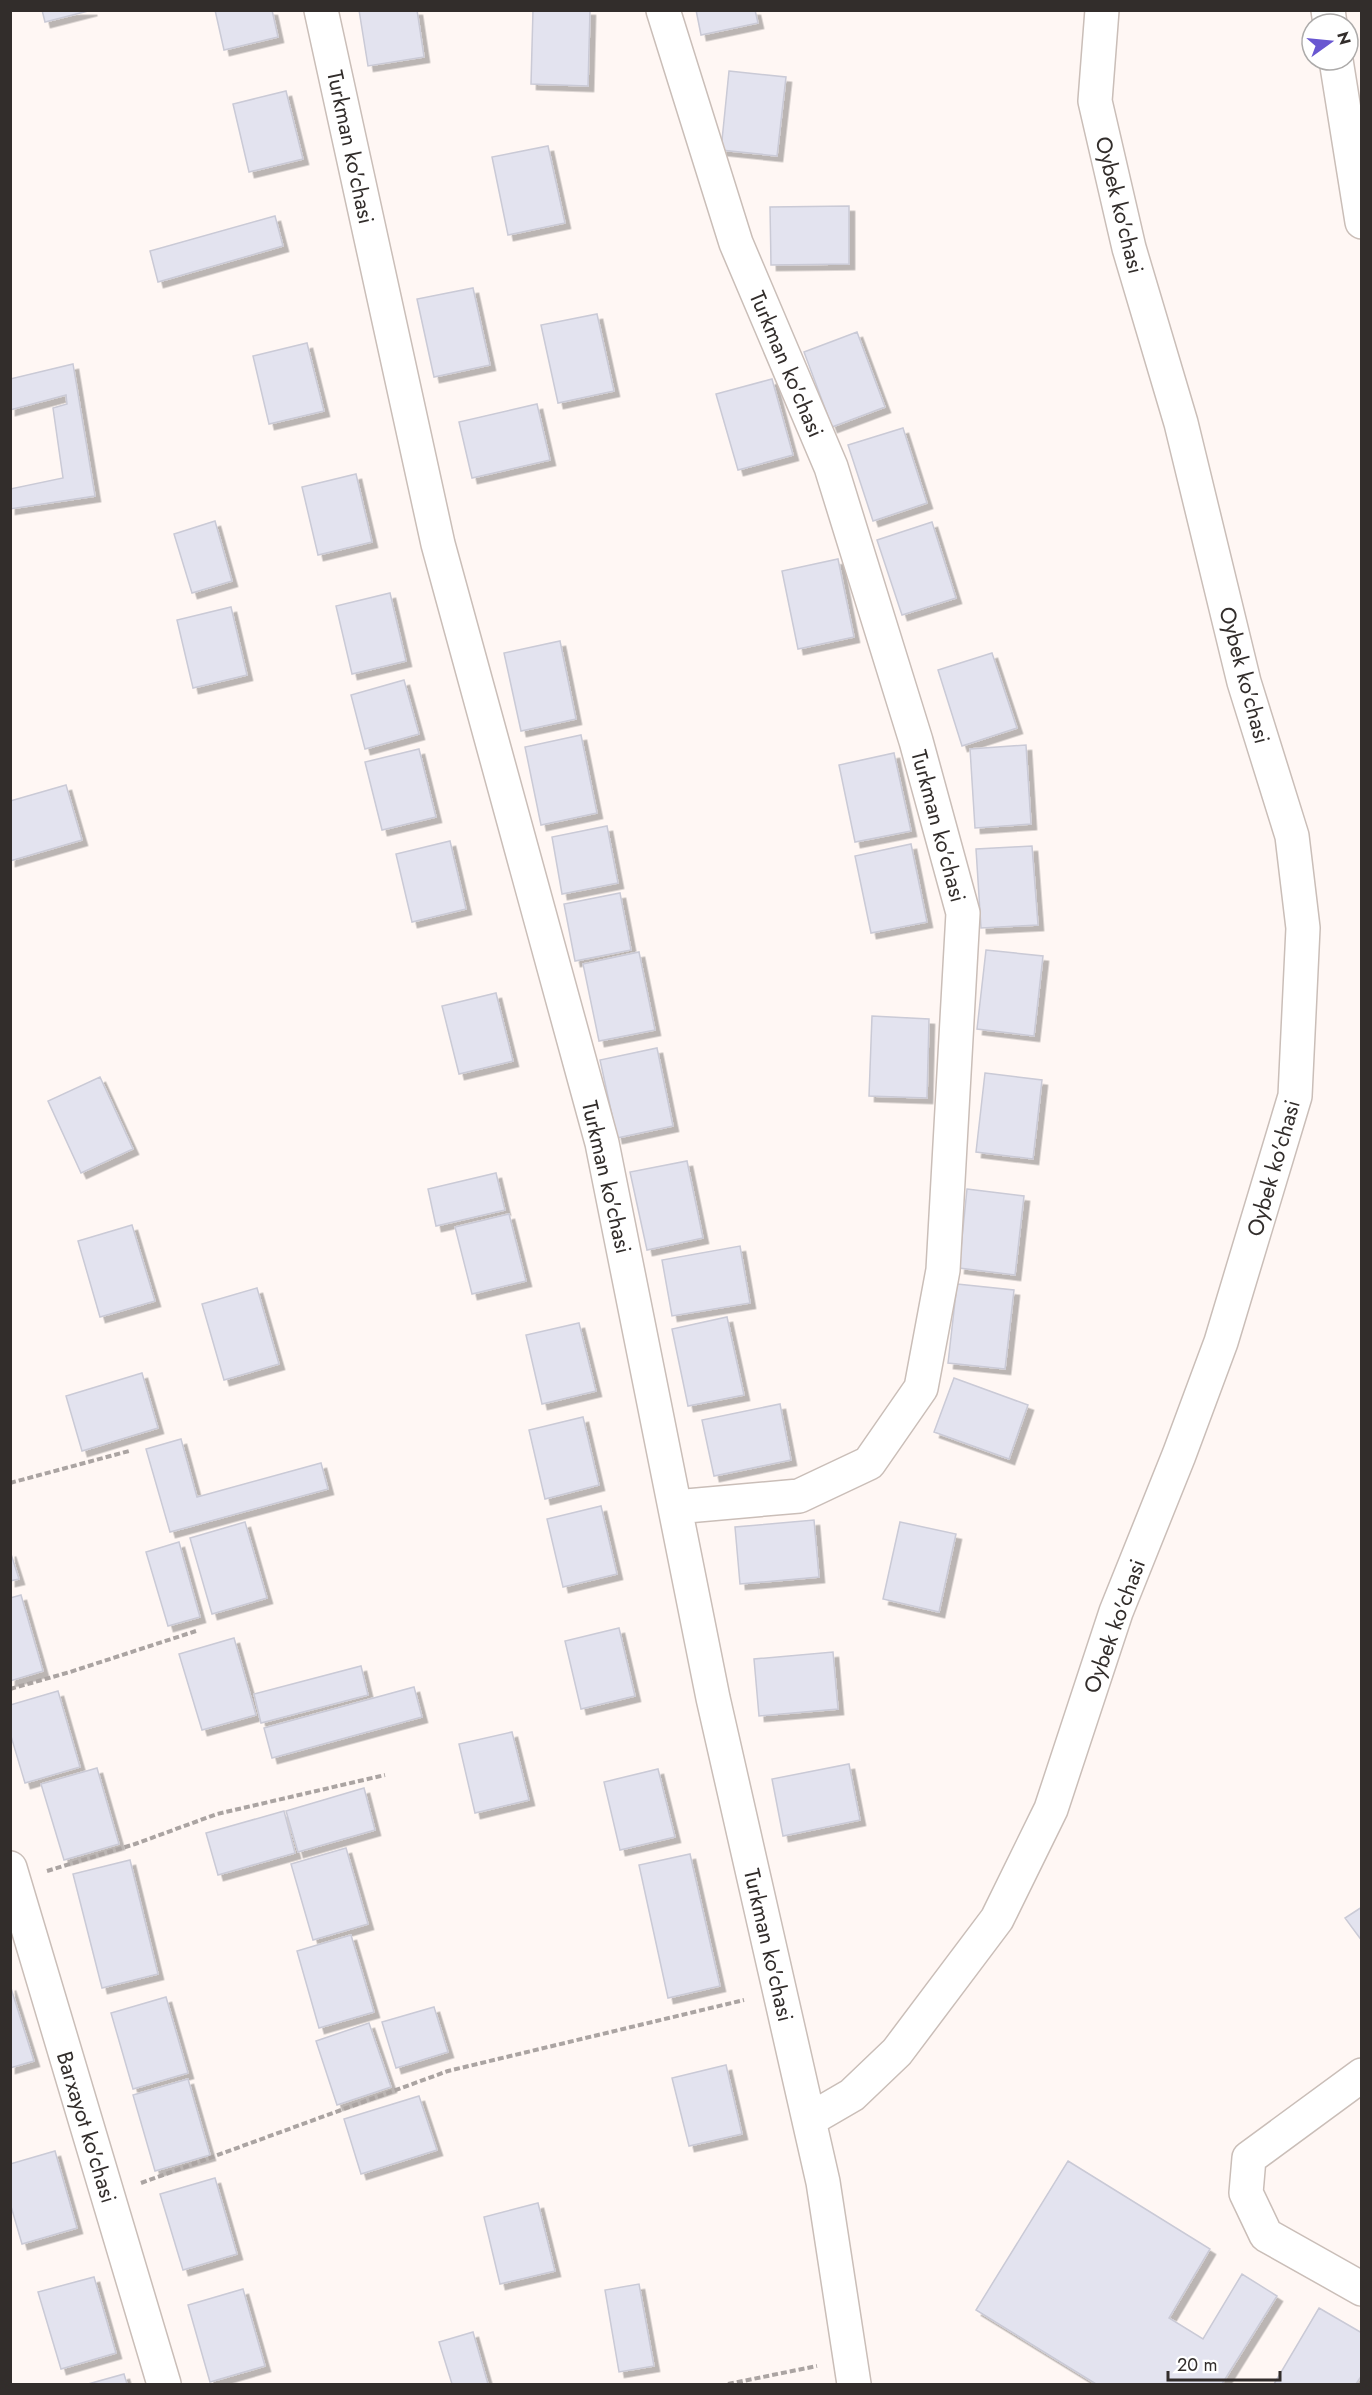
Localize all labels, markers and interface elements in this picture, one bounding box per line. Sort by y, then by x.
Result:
north arrow [1300,12,1360,72]
text: N [1331,29,1357,47]
street label: Turkman ko'chasi [319,67,383,227]
street label: Oybek ko'chasi [1087,133,1153,277]
street label: Turkman ko'chasi [742,286,832,442]
street label: Oybek ko'chasi [1211,603,1279,747]
street label: Turkman ko'chasi [903,746,975,906]
street label: Oybek ko'chasi [1238,1096,1308,1240]
street label: Turkman ko'chasi [574,1097,640,1257]
street label: Oybek ko'chasi [1075,1554,1153,1698]
street label: Turkman ko'chasi [736,1865,802,2025]
street label: Barxayot ko'chasi [49,2047,125,2207]
scale bar [1168,2344,1280,2382]
text: 20 m [1177,2352,1217,2378]

